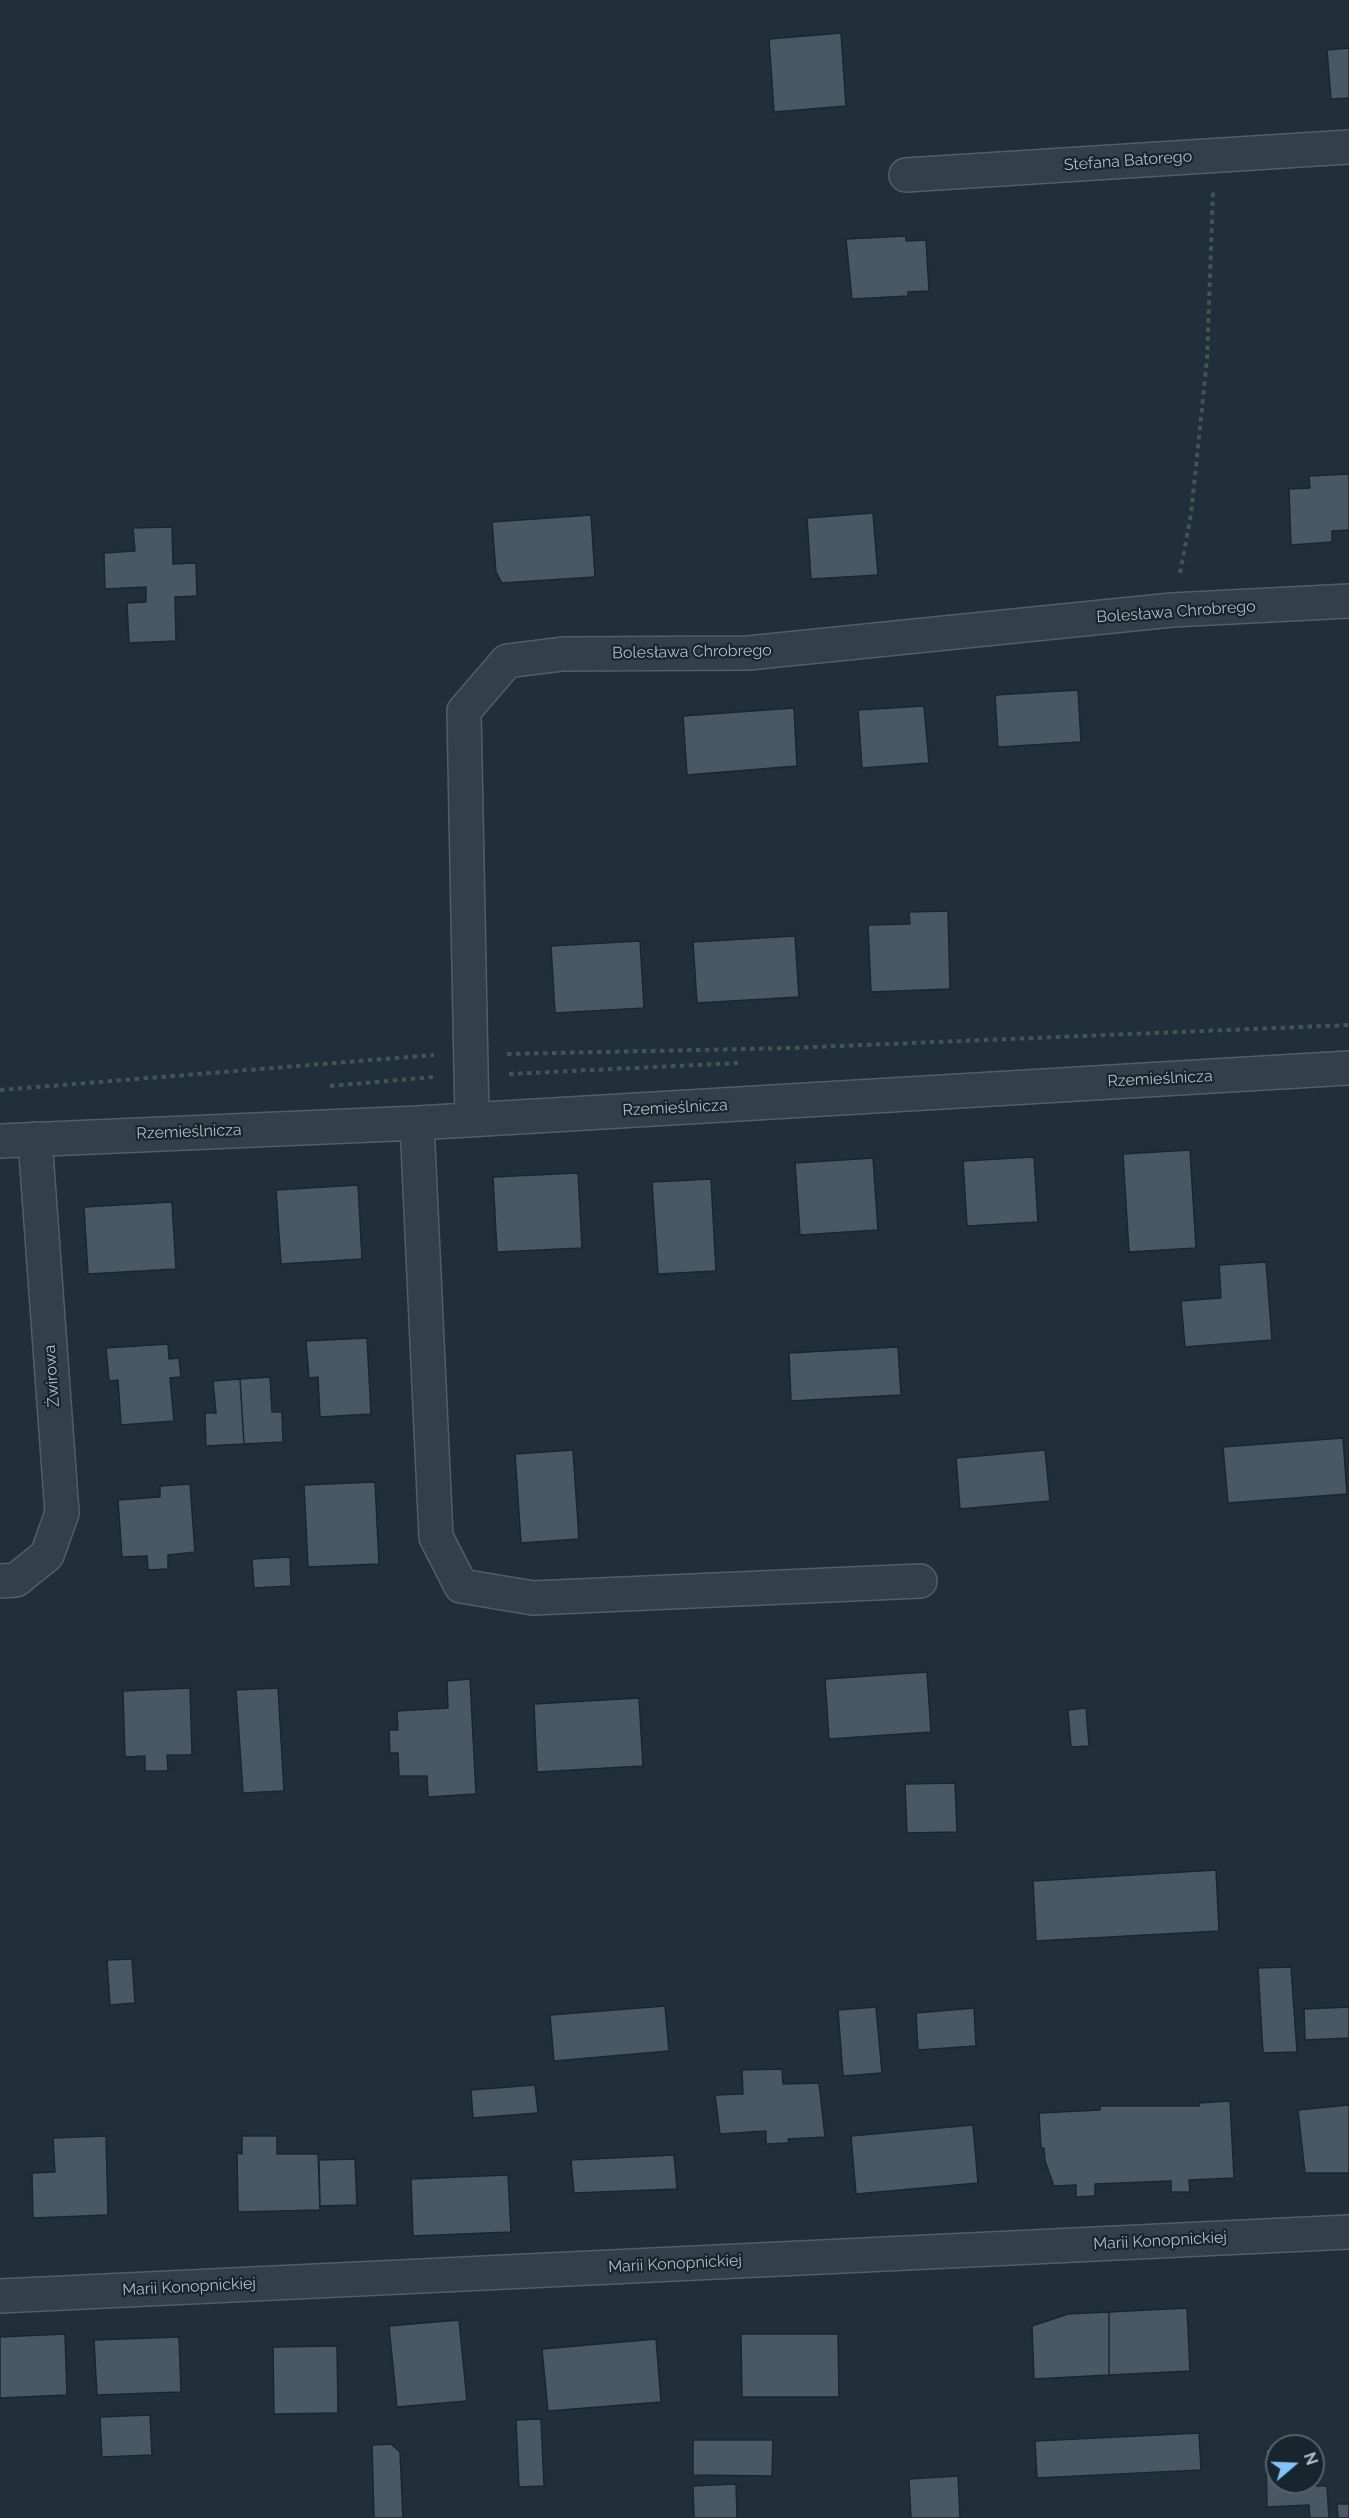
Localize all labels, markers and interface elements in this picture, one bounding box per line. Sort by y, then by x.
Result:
street label: Stefana Batorego [1063,147,1193,175]
street label: Bolesława Chrobrego [1096,597,1256,627]
street label: Bolesława Chrobrego [612,641,772,663]
street label: Rzemieślnicza [1107,1067,1213,1091]
street label: Rzemieślnicza [622,1096,728,1120]
street label: Rzemieślnicza [136,1121,242,1143]
street label: Żwirowa [40,1344,64,1408]
street label: Marii Konopnickiej [1093,2228,1227,2254]
street label: Marii Konopnickiej [608,2251,742,2277]
street label: Marii Konopnickiej [122,2274,256,2300]
north arrow [1265,2434,1325,2494]
text: N [1300,2450,1322,2467]

